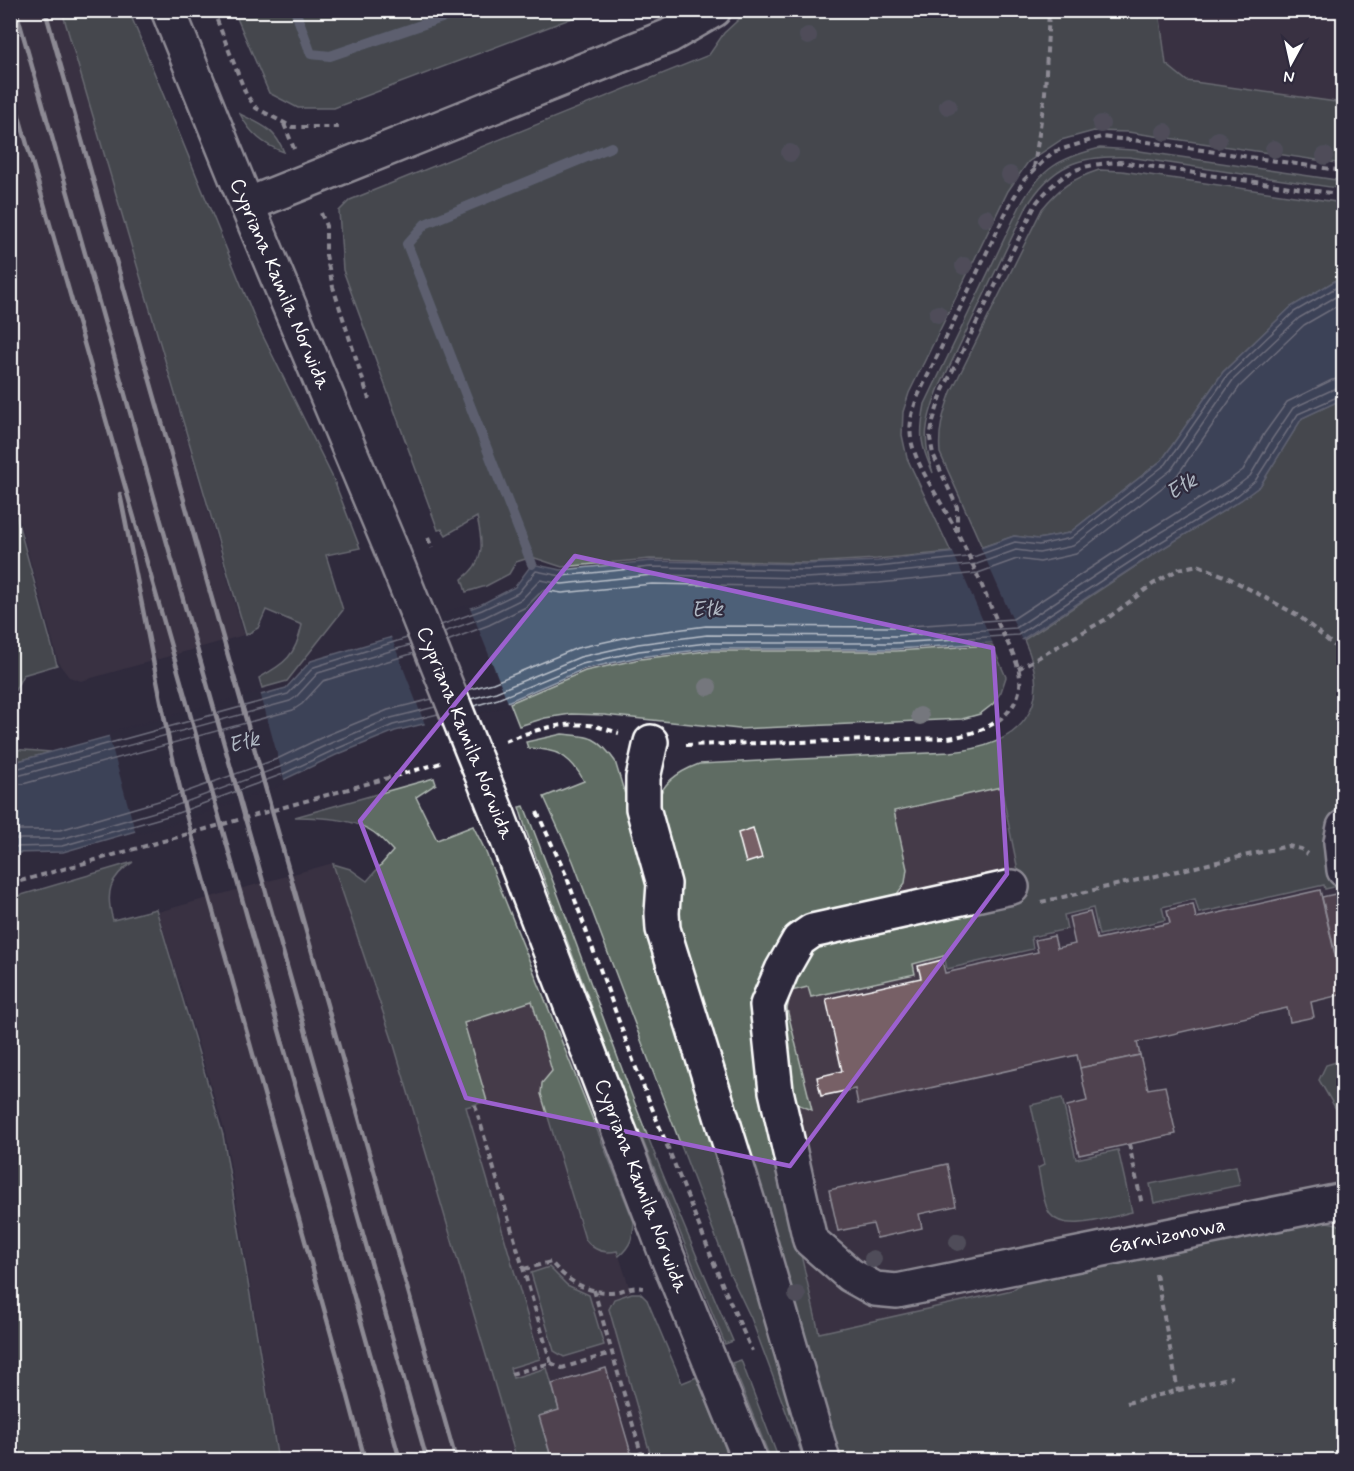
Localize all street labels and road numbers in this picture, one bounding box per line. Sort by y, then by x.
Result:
street label: Cypriana Kamila Norwida [223,174,337,394]
street label: Cypriana Kamila Norwida [409,622,521,844]
street label: Cypriana Kamila Norwida [587,1075,695,1298]
street label: Garnizonowa [1106,1211,1228,1261]

